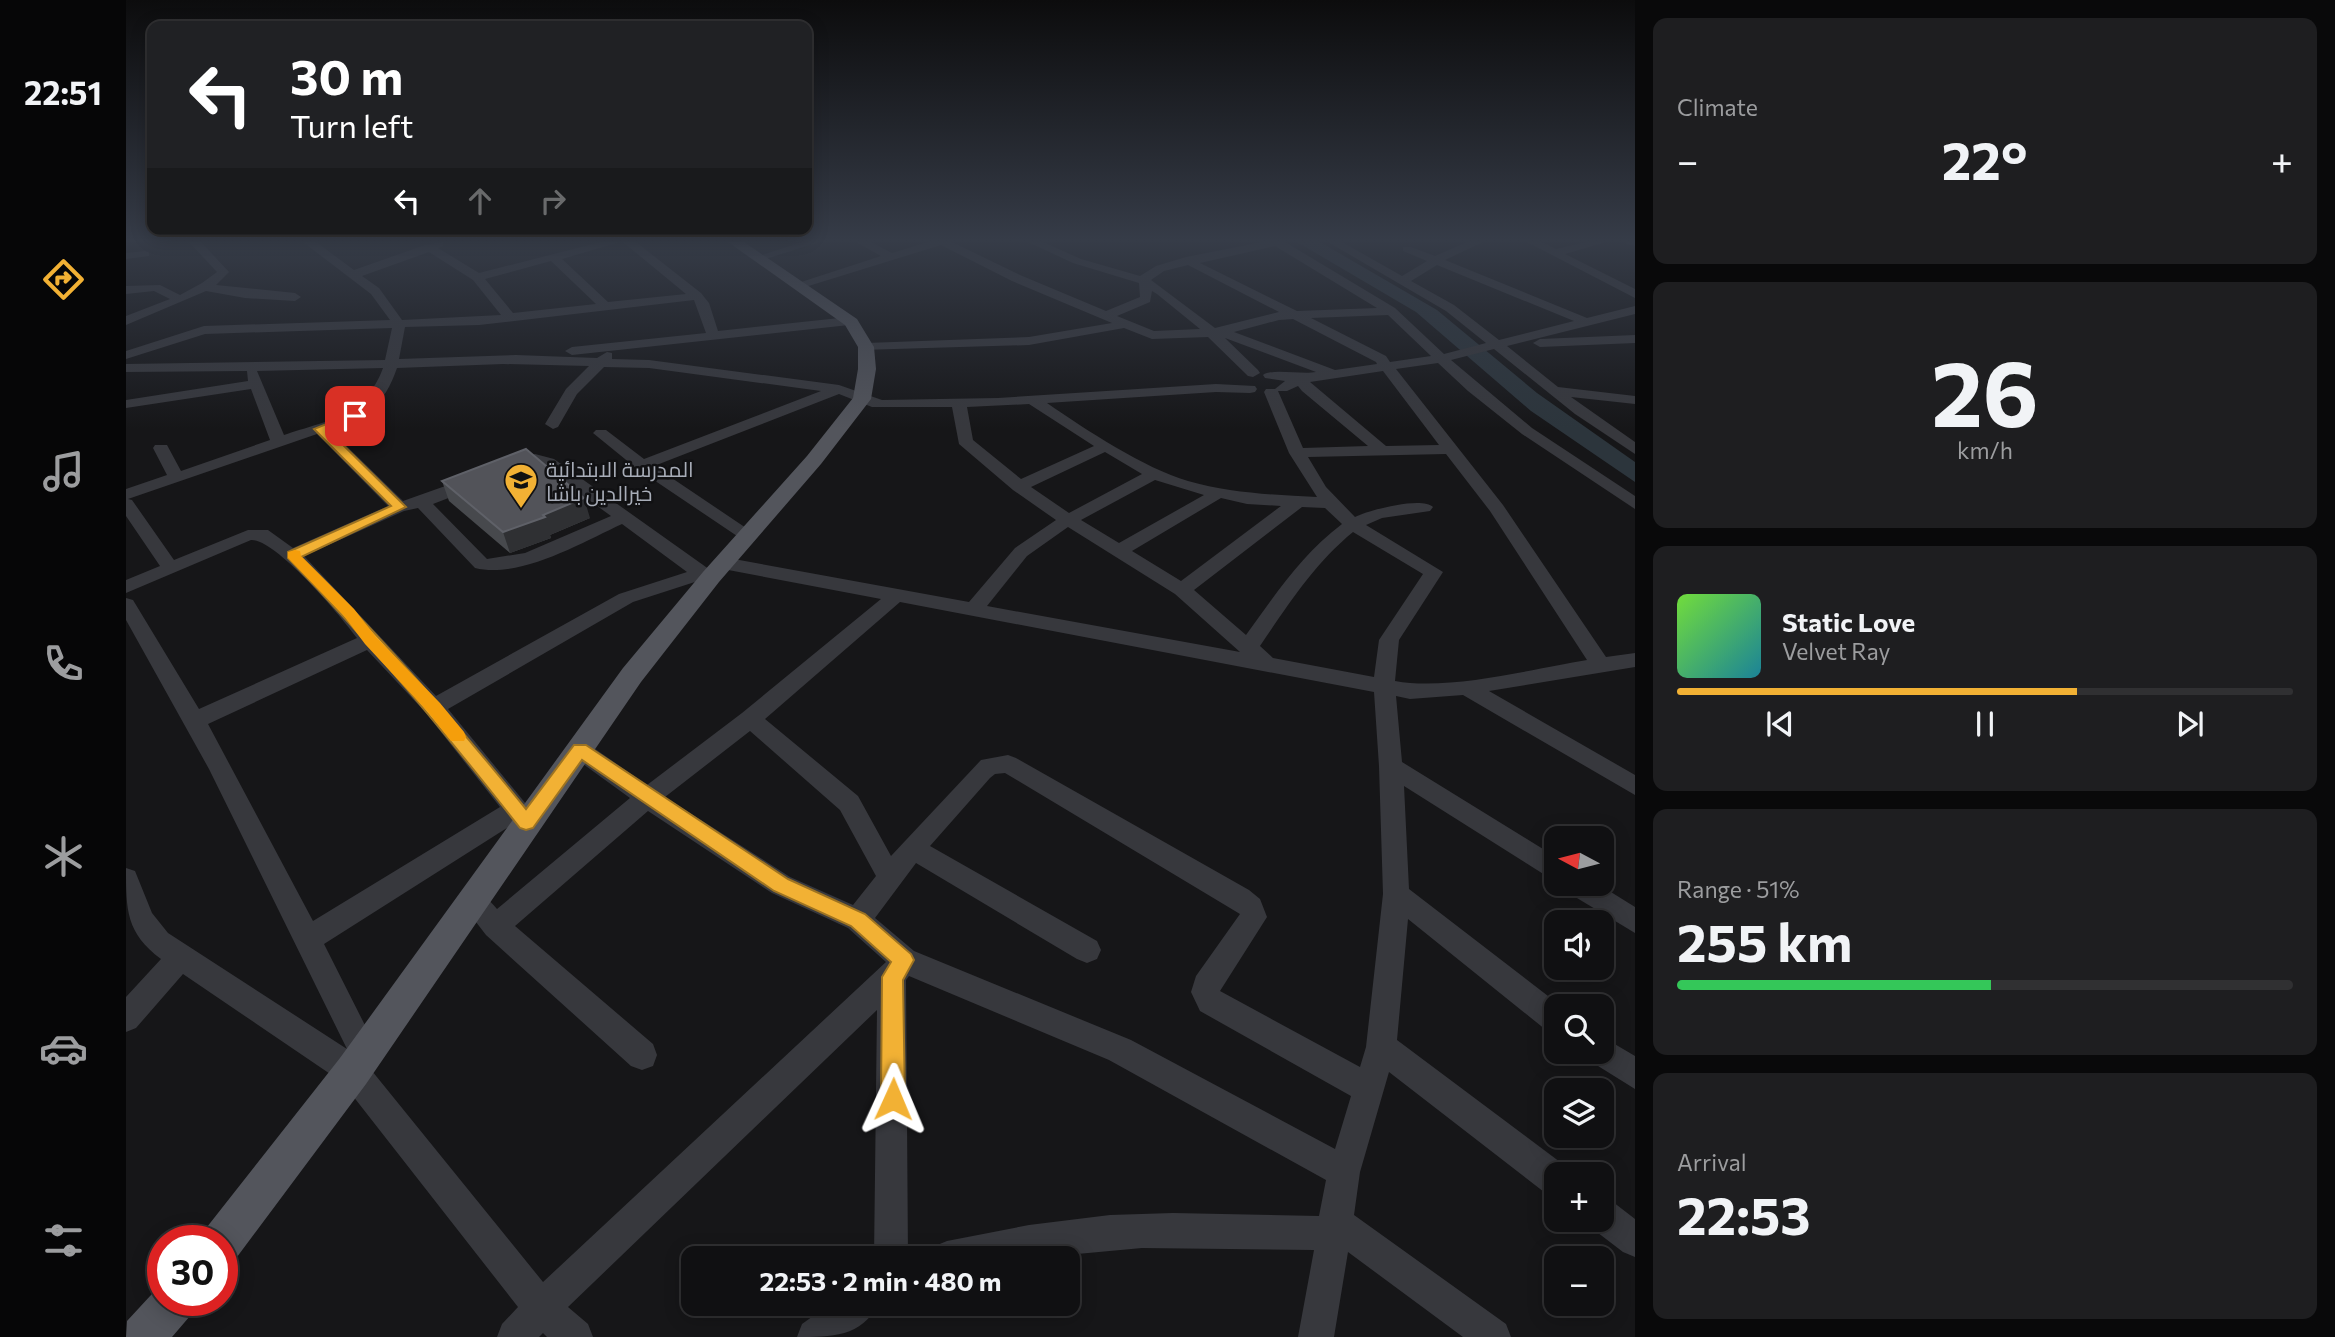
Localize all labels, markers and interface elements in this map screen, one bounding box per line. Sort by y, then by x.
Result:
text: 30 m [290,45,403,105]
icon: left [175,49,266,140]
text: 22:51 [24,72,102,112]
text: Climate [1677,93,1758,121]
text: Turn left [290,105,414,145]
text: 22° [1942,127,2027,191]
text: − [1677,136,1699,183]
text: + [2271,136,2293,183]
icon: left [388,182,426,220]
icon: ahead [461,182,499,220]
icon: right [534,182,572,220]
icon: directions [39,255,88,304]
text: 26 [1931,334,2039,446]
pin [325,386,385,446]
icon: arrive [336,397,374,435]
text: km/h [1957,436,2013,464]
icon: music [39,447,88,496]
place label: المدرسة الابتدائية خيرالدين باشا [546,456,694,507]
school or university icon: المدرسة الابتدائية خيرالدين باشا [502,461,540,510]
text: Static Love [1782,606,1915,637]
text: Velvet Ray [1782,637,1890,665]
icon: phone [39,639,88,688]
icon: previous [1761,705,1799,743]
icon: pause [1966,705,2004,743]
icon: next [2171,705,2209,743]
north arrow [1544,826,1614,896]
map controls [1544,826,1614,1316]
icon: climate [39,832,88,881]
text: Range · 51% [1677,875,1799,903]
text: 255 km [1677,909,1852,973]
button: sound [1544,910,1614,980]
button: search [1544,994,1614,1064]
icon: car [39,1024,88,1073]
position arrow [856,1062,930,1136]
button: layers [1544,1078,1614,1148]
text: Arrival [1677,1148,1747,1176]
button: + [1544,1162,1614,1232]
text: 22:53 [1677,1182,1811,1246]
icon: filters [39,1216,88,1265]
speed limit sign: 30 [147,1225,238,1316]
button: − [1544,1246,1614,1316]
text: 22:53 · 2 min · 480 m [759,1265,1002,1296]

